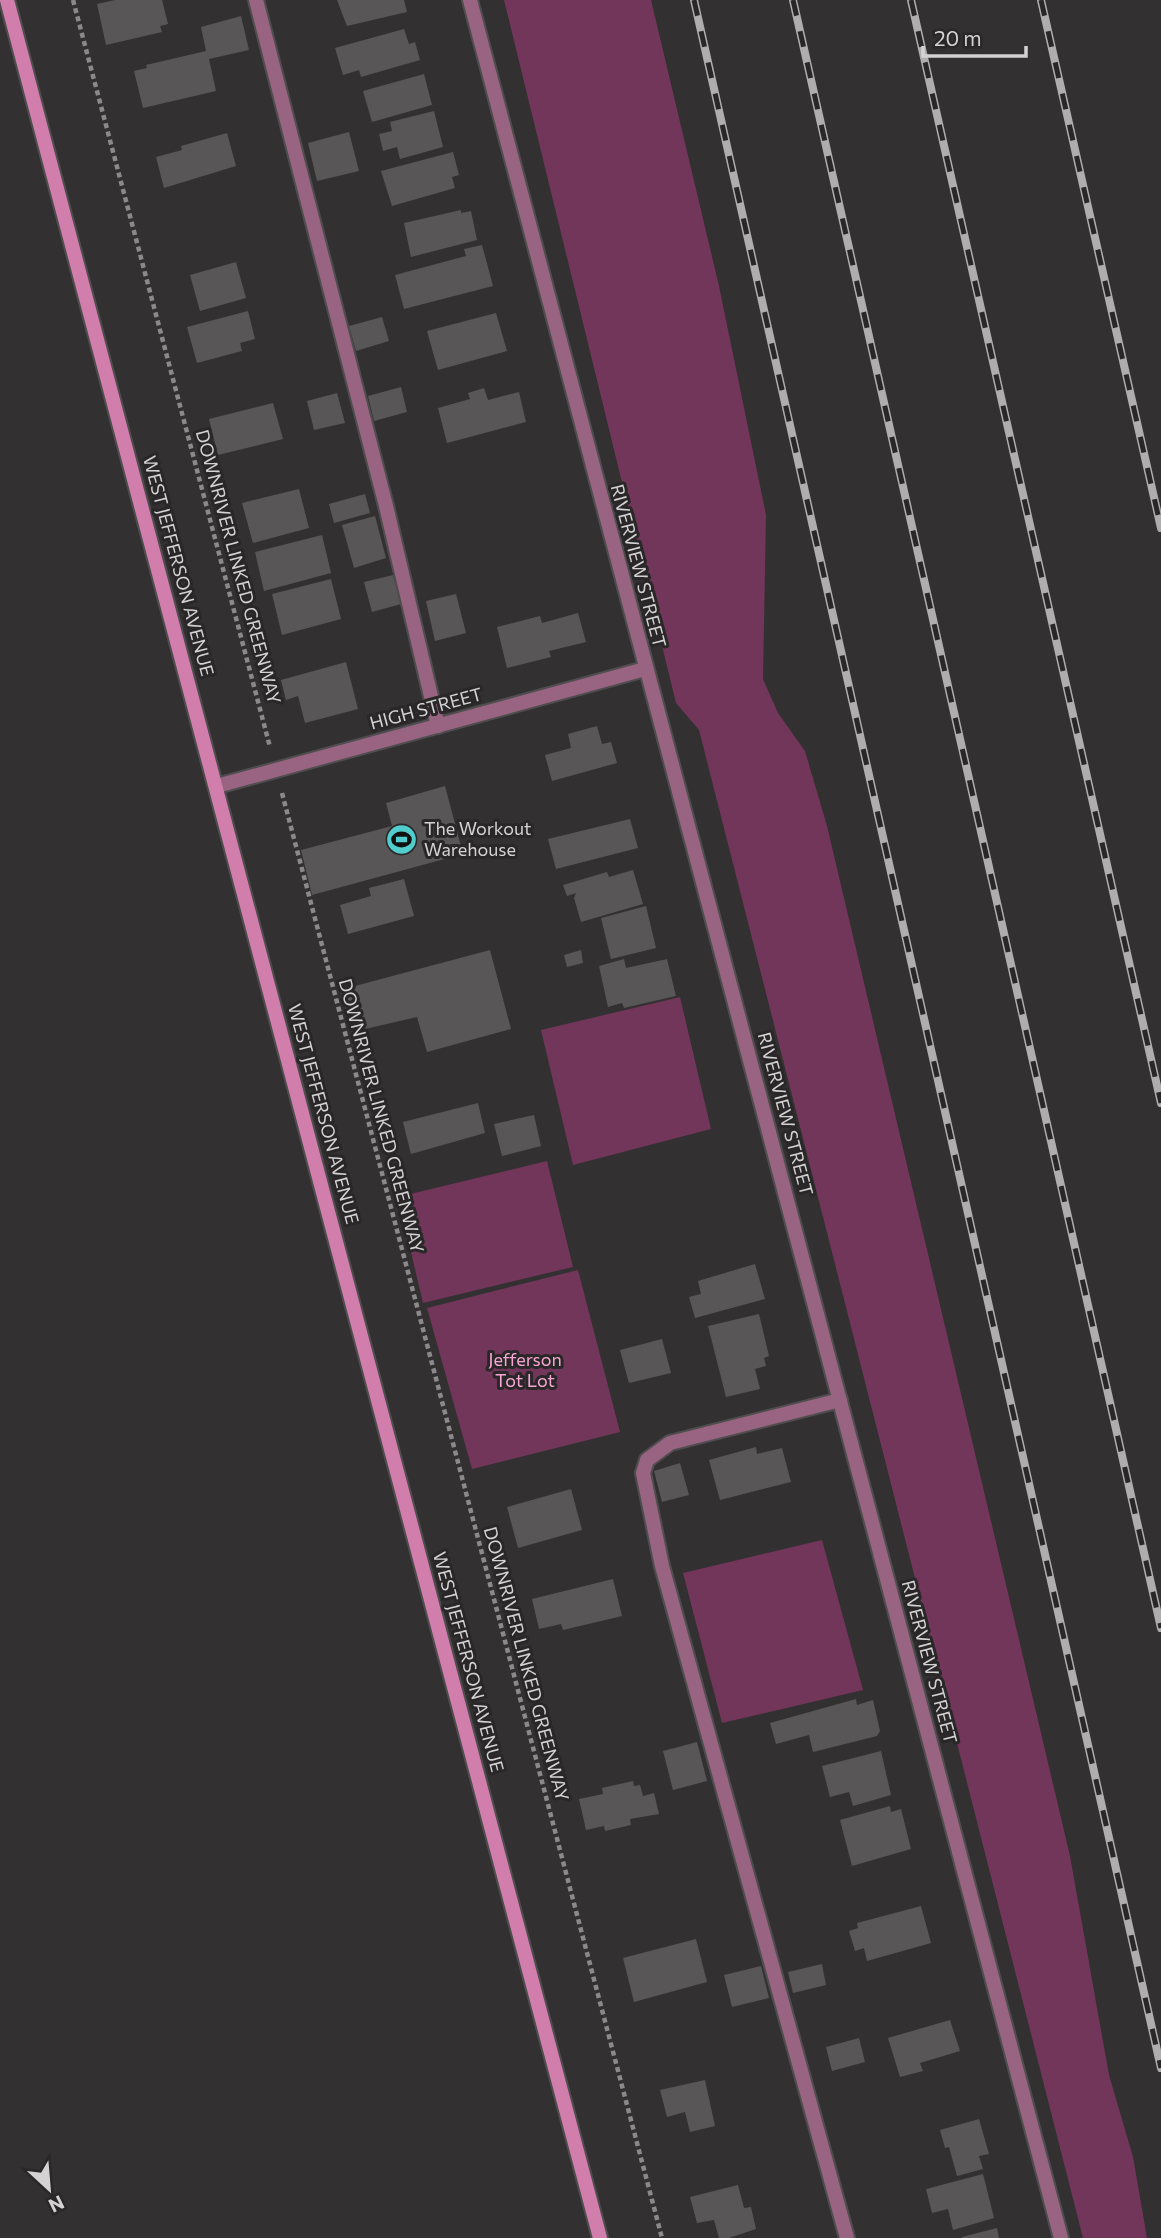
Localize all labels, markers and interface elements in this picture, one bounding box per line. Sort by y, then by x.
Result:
scale bar [923,14,1026,58]
text: 20 m [934,25,982,50]
street label: DOWNRIVER LINKED GREENWAY [192,427,286,707]
street label: WEST JEFFERSON AVENUE [139,453,219,678]
street label: RIVERVIEW STREET [607,481,671,650]
street label: HIGH STREET [367,682,484,734]
place label: The Workout Warehouse [424,817,531,860]
sports icon: The Workout Warehouse [384,822,418,856]
street label: DOWNRIVER LINKED GREENWAY [335,976,429,1256]
street label: WEST JEFFERSON AVENUE [284,1001,364,1226]
street label: RIVERVIEW STREET [754,1029,818,1198]
park label: Jefferson Tot Lot [488,1348,562,1391]
street label: DOWNRIVER LINKED GREENWAY [480,1524,574,1804]
street label: WEST JEFFERSON AVENUE [429,1549,509,1774]
street label: RIVERVIEW STREET [898,1577,962,1746]
north arrow [14,2154,84,2224]
text: N [45,2191,68,2218]

